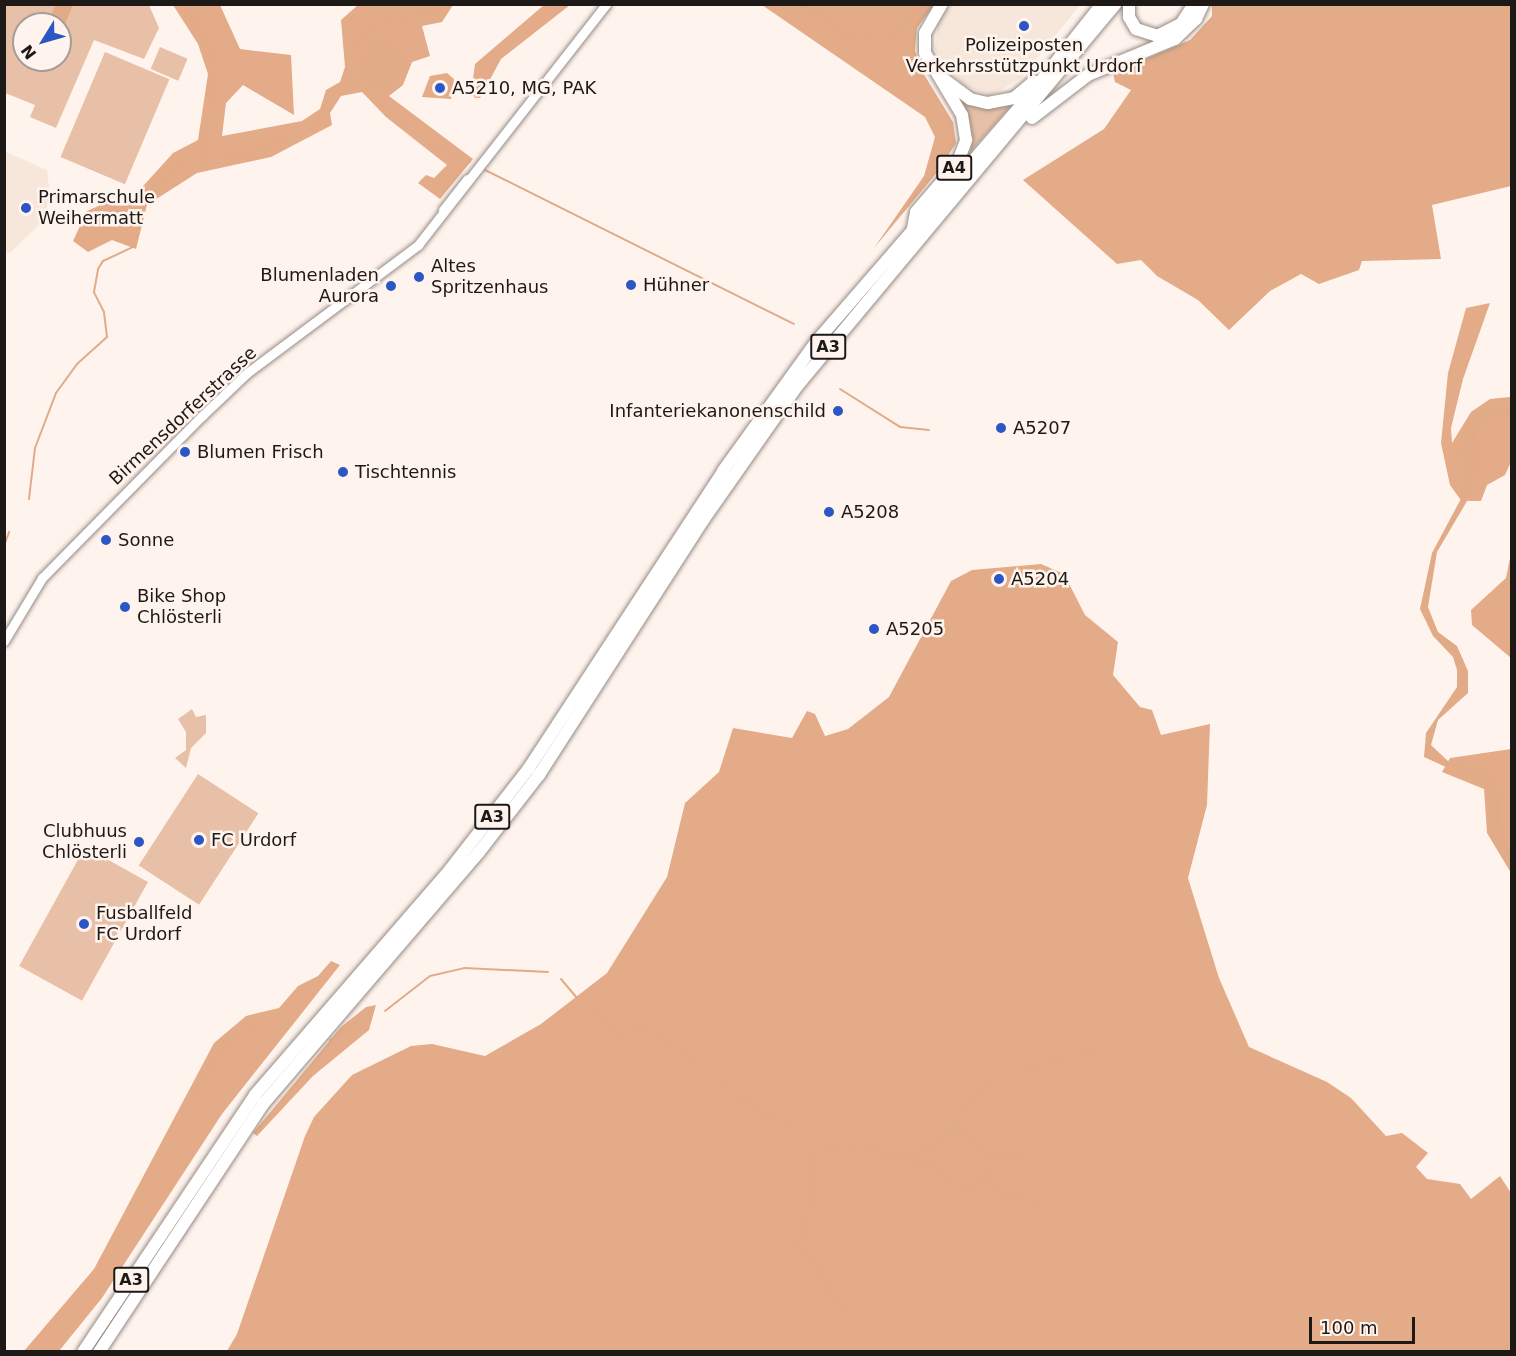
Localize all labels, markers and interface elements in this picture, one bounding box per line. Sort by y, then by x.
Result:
north arrow [12,12,72,72]
marker: Polizeiposten Verkehrsstützpunkt Urdorf [1017,19,1031,33]
place label: Polizeiposten Verkehrsstützpunkt Urdorf [906,35,1142,78]
text: N [17,41,40,63]
place label: A5210, MG, PAK [452,77,596,99]
marker: A5210, MG, PAK [433,81,447,95]
road number: A4 [936,155,972,181]
place label: Primarschule Weihermatt [38,187,155,230]
marker: Primarschule Weihermatt [19,201,33,215]
place label: Altes Spritzenhaus [431,256,548,298]
place label: Blumenladen Aurora [260,265,379,308]
marker: Altes Spritzenhaus [412,270,426,284]
place label: Hühner [643,274,709,296]
marker: Hühner [624,278,638,292]
marker: Blumenladen Aurora [384,279,398,293]
road number: A3 [810,334,846,360]
street label: Birmensdorferstrasse [105,342,261,490]
place label: Infanteriekanonenschild [609,400,826,422]
marker: Infanteriekanonenschild [831,404,845,418]
place label: A5207 [1013,417,1071,439]
marker: A5207 [994,421,1008,435]
place label: Blumen Frisch [197,441,324,463]
marker: Blumen Frisch [178,445,192,459]
place label: Tischtennis [355,461,456,483]
marker: Tischtennis [336,465,350,479]
place label: A5208 [841,501,899,523]
marker: A5208 [822,505,836,519]
place label: Sonne [118,529,174,551]
marker: Sonne [99,533,113,547]
place label: A5204 [1011,568,1069,590]
marker: A5204 [992,572,1006,586]
place label: Bike Shop Chlösterli [137,586,226,628]
marker: Bike Shop Chlösterli [118,600,132,614]
place label: A5205 [886,618,944,640]
marker: A5205 [867,622,881,636]
road number: A3 [474,804,510,830]
place label: Clubhuus Chlösterli [42,821,127,864]
place label: FC Urdorf [211,829,296,851]
marker: FC Urdorf [192,833,206,847]
marker: Clubhuus Chlösterli [132,835,146,849]
place label: Fusballfeld FC Urdorf [96,903,192,946]
marker: Fusballfeld FC Urdorf [77,917,91,931]
road number: A3 [113,1267,149,1293]
scale bar [1312,1305,1418,1343]
text: 100 m [1320,1317,1378,1338]

